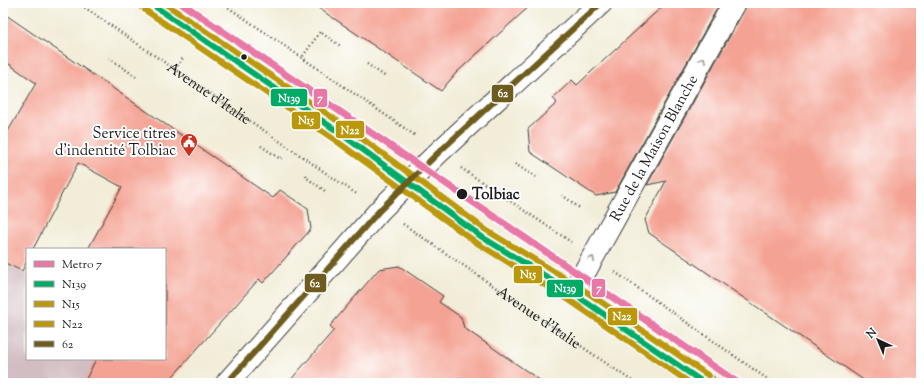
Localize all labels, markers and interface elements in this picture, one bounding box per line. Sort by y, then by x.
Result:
unlabelled marker [239,52,249,62]
one-way arrow [698,57,705,64]
street label: Avenue d'Italie [162,58,255,131]
street label: Rue de la Maison Blanche [606,71,704,226]
line badge: 62 [491,84,514,103]
text: 62 [498,86,509,102]
line badge: N139 [270,88,308,107]
line badge: 7 [313,88,328,108]
text: N139 [277,91,301,107]
text: 7 [317,91,323,107]
line badge: N15 [291,111,321,130]
text: N15 [297,113,314,129]
line badge: N22 [335,120,365,139]
text: N22 [340,123,360,139]
place label: Service titres d'indentité Tolbiac [55,124,176,162]
public building icon: Service titres d'indentité Tolbiac [179,132,199,157]
place label: Tolbiac [472,185,520,206]
marker: Tolbiac [455,187,469,201]
legend [26,248,166,360]
text: Metro 7 [62,256,102,274]
one-way arrow [588,256,595,263]
line badge: N15 [513,265,543,284]
text: N15 [519,267,536,283]
line badge: 62 [304,273,327,293]
text: N139 [62,276,86,294]
text: 62 [310,276,321,292]
line badge: 7 [591,278,606,298]
line badge: N139 [546,279,584,298]
text: N139 [553,281,577,297]
text: 7 [596,281,602,297]
street label: Avenue d'Italie [492,282,585,355]
text: N15 [62,296,80,314]
line badge: N22 [607,307,638,326]
text: N22 [612,309,632,325]
text: N22 [62,316,83,334]
north arrow [858,320,898,360]
text: N [862,325,881,343]
text: 62 [62,336,74,354]

